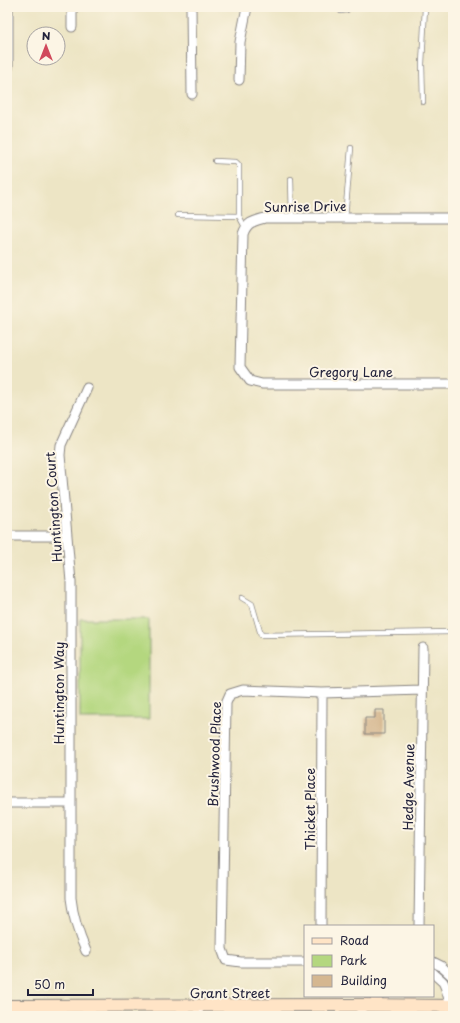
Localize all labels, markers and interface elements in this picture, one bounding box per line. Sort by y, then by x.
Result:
north arrow [26,26,66,66]
text: N [42,27,51,44]
street label: Sunrise Drive [264,196,346,216]
street label: Gregory Lane [309,362,393,381]
street label: Huntington Court [40,451,66,563]
street label: Huntington Way [49,642,68,744]
street label: Brushwood Place [203,701,225,807]
street label: Hedge Avenue [398,743,418,831]
street label: Thicket Place [300,768,319,850]
legend [304,925,434,997]
text: Road [340,931,369,949]
text: Park [340,951,367,969]
scale bar [28,971,93,997]
text: Building [340,971,387,989]
text: 50 m [34,975,65,993]
street label: Grant Street [190,983,270,1002]

